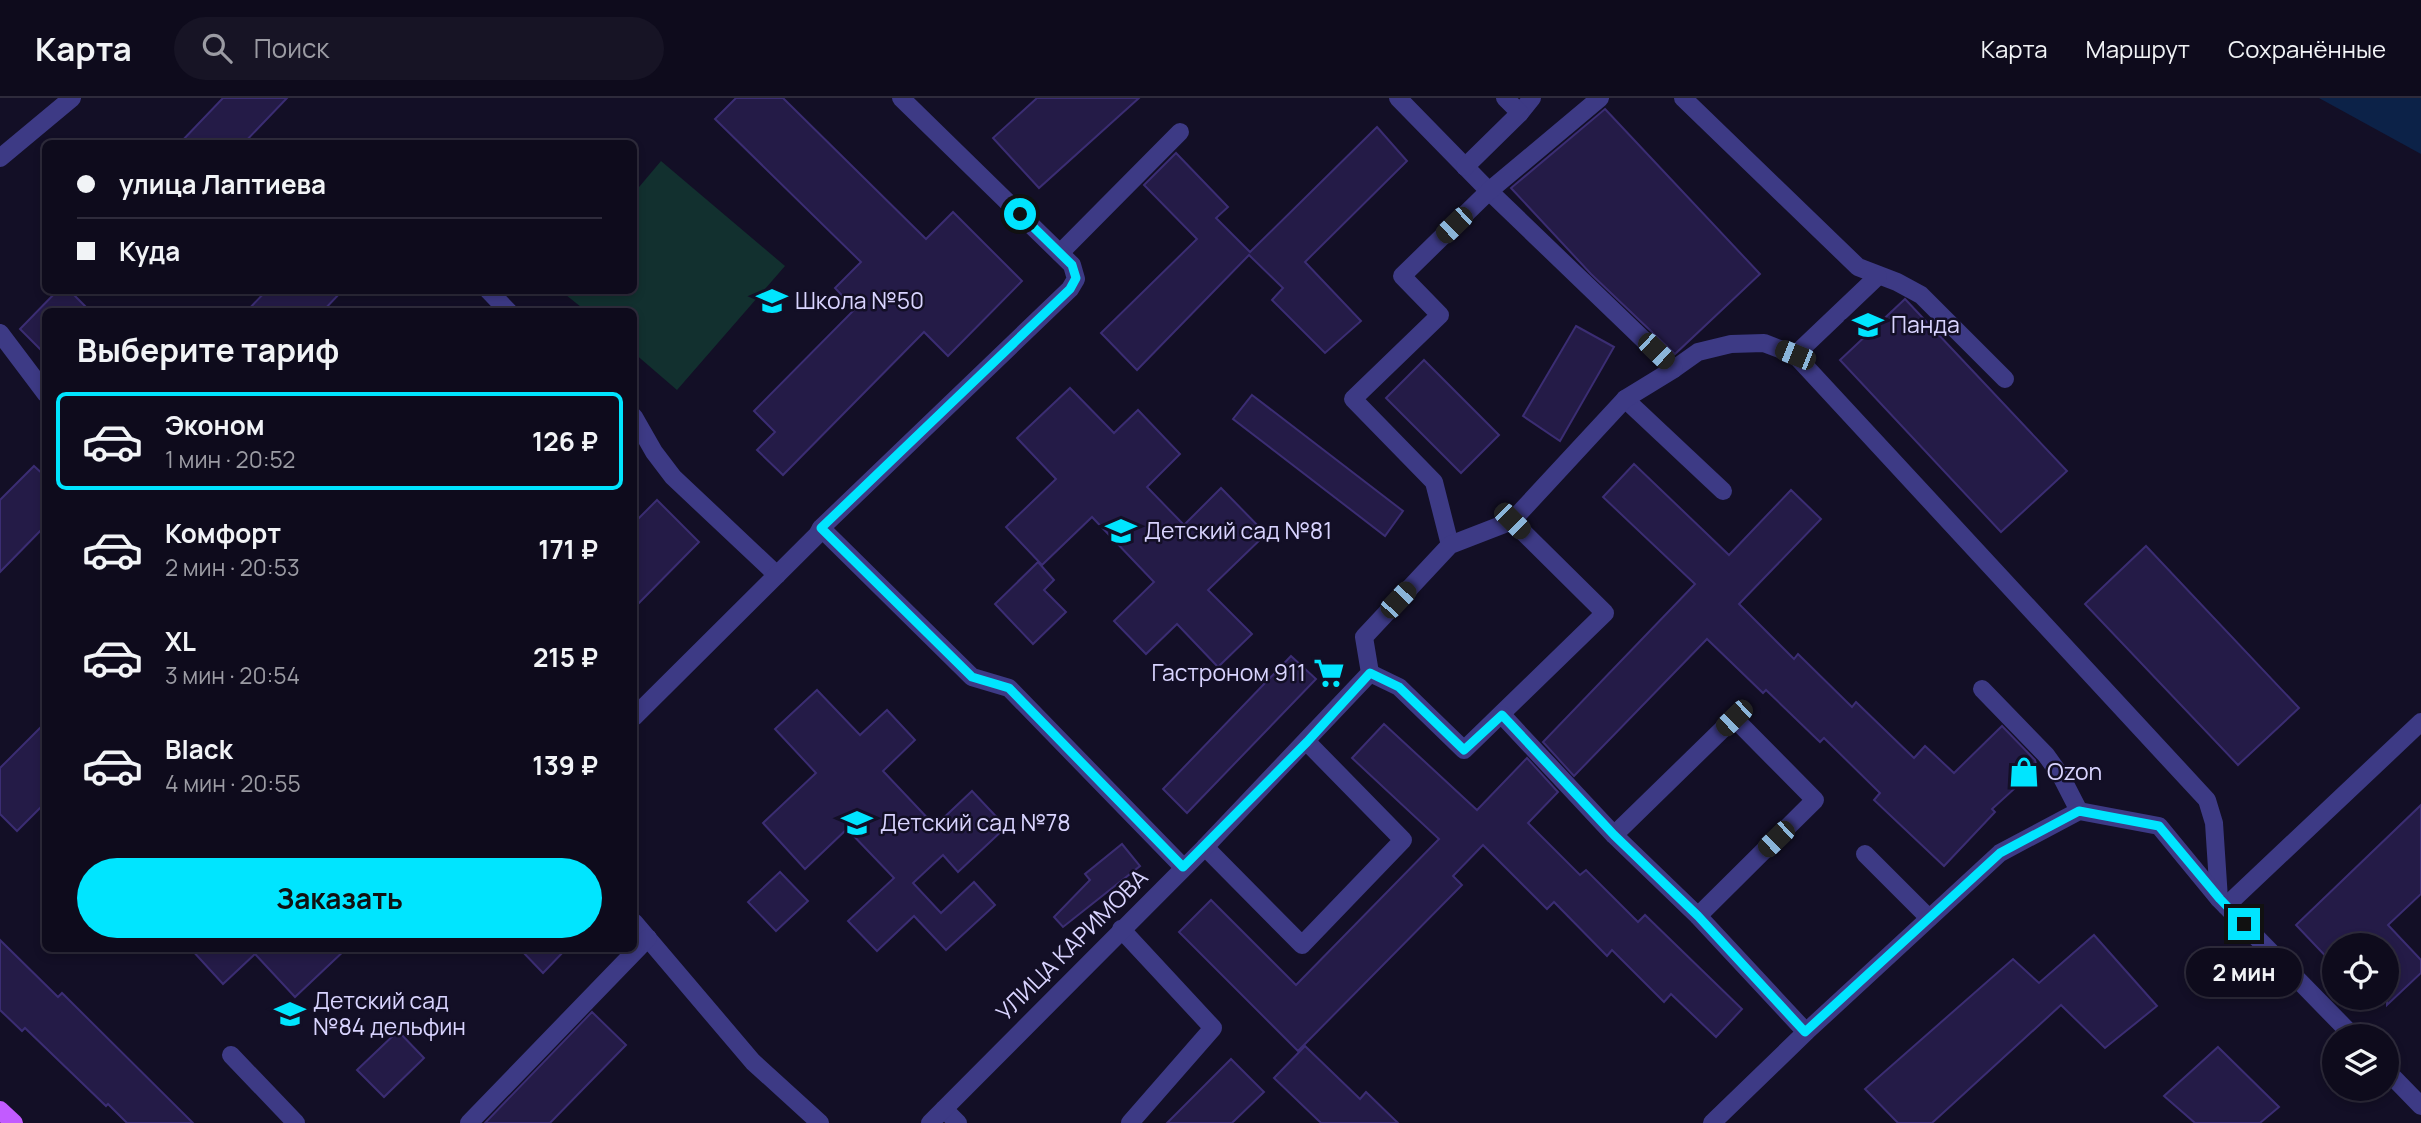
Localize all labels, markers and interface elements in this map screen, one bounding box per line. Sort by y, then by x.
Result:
search box [174,17,664,80]
text: Карта [35,26,132,71]
icon: search [198,29,236,67]
text: Поиск [254,30,329,66]
text: Карта [1981,32,2048,65]
text: Маршрут [2086,32,2190,65]
text: Сохранённые [2228,32,2386,65]
text: улица Лаптиева [119,166,326,202]
route start [1004,198,1036,230]
car [1432,203,1477,247]
text: Куда [119,233,180,269]
school or university icon: Школа №50 [755,284,789,318]
place label: Школа №50 [795,284,924,316]
school or university icon: Панда [1851,308,1885,342]
place label: Панда [1891,308,1960,340]
text: Выберите тариф [77,328,339,372]
car [1634,329,1679,373]
car [1772,337,1819,373]
text: Эконом [165,407,265,443]
icon: car [81,410,144,473]
text: 126 ₽ [532,423,598,459]
text: 1 мин · 20:52 [165,443,295,475]
car [1490,499,1535,543]
school or university icon: Детский сад №81 [1104,514,1138,548]
place label: Детский сад №81 [1144,514,1332,546]
text: Комфорт [165,515,281,551]
icon: car [81,518,144,581]
text: 171 ₽ [538,531,598,567]
text: 2 мин · 20:53 [165,551,300,583]
car [1376,577,1421,623]
text: XL [165,623,196,659]
icon: car [81,626,144,689]
text: 215 ₽ [533,639,598,675]
place label: Гастроном 911 [1151,656,1306,688]
supermarket icon: Гастроном 911 [1312,656,1346,690]
text: 3 мин · 20:54 [165,659,300,691]
car [1712,696,1757,740]
text: Black [165,731,233,767]
icon: car [81,734,144,797]
text: 139 ₽ [532,747,598,783]
shop icon: Ozon [2007,755,2041,789]
place label: Ozon [2047,755,2102,787]
text: 4 мин · 20:55 [165,767,301,799]
school or university icon: Детский сад №78 [840,806,874,840]
place label: Детский сад №78 [880,806,1071,838]
car [1754,817,1799,861]
button: Заказать [77,858,602,938]
street label: УЛИЦА КАРИМОВА [988,861,1155,1027]
route end [2228,908,2260,940]
map controls [2322,933,2399,1101]
button: locate [2322,933,2399,1010]
callout: 2 мин [2186,948,2302,998]
text: 2 мин [2212,956,2276,988]
place label: Детский сад №84 дельфин [313,984,466,1042]
school or university icon: Детский сад №84 дельфин [273,997,307,1031]
button: layers [2322,1024,2399,1101]

